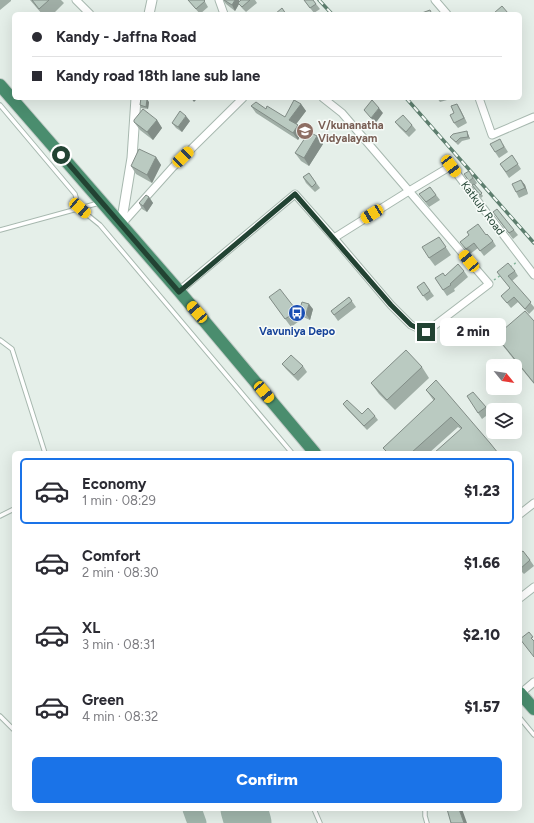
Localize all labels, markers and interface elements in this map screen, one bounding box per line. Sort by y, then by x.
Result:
text: Kandy - Jaffna Road [56,28,196,46]
text: Kandy road 18th lane sub lane [56,67,260,85]
place label: V/kunanatha Vidyalayam [318,119,384,145]
school or university icon: V/kunanatha Vidyalayam [295,121,315,141]
car [170,144,196,170]
route start [52,146,70,164]
car [439,153,463,179]
street label: Katkuly Road [458,179,507,238]
car [67,196,93,220]
car [359,203,385,225]
car [457,248,481,274]
car [185,299,209,325]
bus stop icon: Vavuniya Depo [287,303,307,323]
callout: 2 min [440,318,506,346]
route end [417,323,435,341]
text: 2 min [456,324,490,339]
place label: Vavuniya Depo [259,325,336,338]
north arrow [486,359,522,395]
map controls [486,359,522,439]
car [252,379,276,405]
button: layers [486,403,522,439]
icon: car [34,473,70,509]
text: Economy [82,475,147,493]
text: $1.23 [464,482,500,500]
text: 1 min · 08:29 [82,493,156,508]
icon: car [34,545,70,581]
text: Comfort [82,547,141,565]
text: $1.66 [464,554,500,572]
text: 2 min · 08:30 [82,565,159,580]
icon: car [34,617,70,653]
text: XL [82,619,100,637]
text: $2.10 [463,626,500,644]
text: 3 min · 08:31 [82,637,155,652]
icon: car [34,689,70,725]
text: Green [82,691,124,709]
text: $1.57 [464,698,500,716]
text: 4 min · 08:32 [82,709,158,724]
button: Confirm [32,757,502,803]

